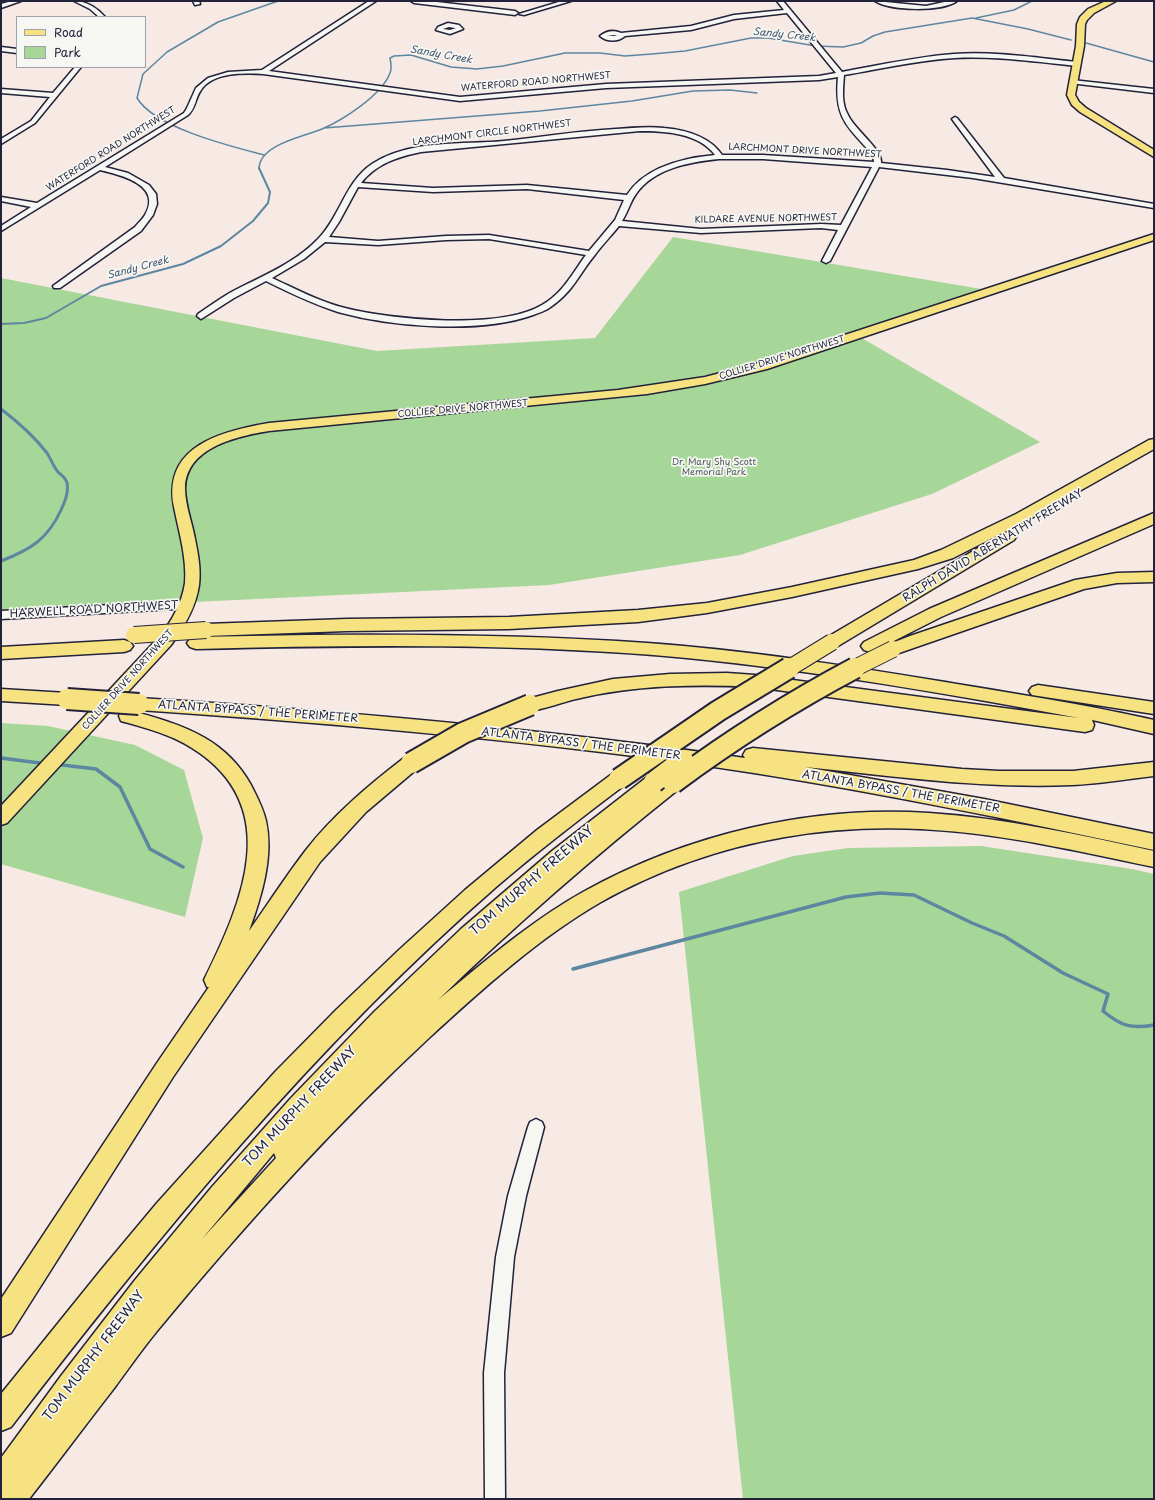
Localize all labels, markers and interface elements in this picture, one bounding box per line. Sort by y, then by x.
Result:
legend [16,16,146,68]
text: Road [54,23,83,41]
water label: Sandy Creek [752,26,816,44]
text: Park [54,43,81,61]
water label: Sandy Creek [409,44,473,66]
street label: WATERFORD ROAD NORTHWEST [461,70,611,94]
street label: WATERFORD ROAD NORTHWEST [44,105,178,193]
street label: LARCHMONT CIRCLE NORTHWEST [412,118,572,148]
street label: LARCHMONT DRIVE NORTHWEST [728,142,882,160]
street label: KILDARE AVENUE NORTHWEST [695,212,837,226]
water label: Sandy Creek [106,254,170,282]
street label: COLLIER DRIVE NORTHWEST [718,334,846,382]
street label: COLLIER DRIVE NORTHWEST [397,398,529,420]
park label: Dr. Mary Shy Scott Memorial Park [672,458,756,479]
street label: RALPH DAVID ABERNATHY FREEWAY [901,487,1085,605]
street label: HARWELL ROAD NORTHWEST [9,599,179,621]
street label: COLLIER DRIVE NORTHWEST [80,628,176,732]
street label: ATLANTA BYPASS / THE PERIMETER [157,698,359,726]
street label: ATLANTA BYPASS / THE PERIMETER [481,725,681,763]
street label: ATLANTA BYPASS / THE PERIMETER [801,768,1001,816]
street label: TOM MURPHY FREEWAY [467,823,597,939]
street label: TOM MURPHY FREEWAY [240,1043,360,1171]
street label: TOM MURPHY FREEWAY [40,1288,148,1424]

